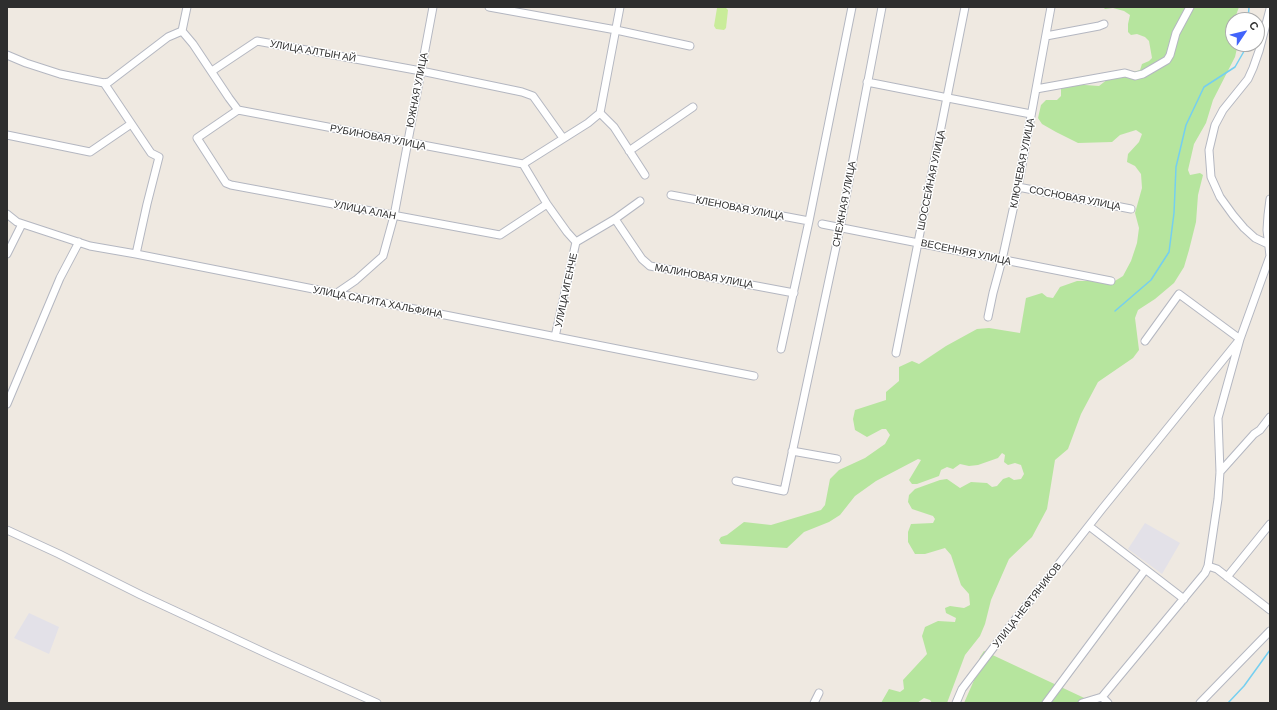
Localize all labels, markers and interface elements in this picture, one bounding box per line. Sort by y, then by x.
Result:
north arrow [1225,12,1265,52]
text: С [1247,18,1262,32]
street label: УЛИЦА АЛТЫН АЙ [269,38,357,64]
street label: ЮЖНАЯ УЛИЦА [404,52,430,128]
street label: КЛЮЧЕВАЯ УЛИЦА [1007,117,1037,209]
street label: РУБИНОВАЯ УЛИЦА [329,122,427,152]
street label: ШОССЕЙНАЯ УЛИЦА [915,129,947,231]
street label: СНЕЖНАЯ УЛИЦА [830,160,858,248]
street label: СОСНОВАЯ УЛИЦА [1028,183,1122,213]
street label: КЛЕНОВАЯ УЛИЦА [695,194,785,222]
street label: УЛИЦА АЛАН [333,198,397,222]
street label: ВЕСЕННЯЯ УЛИЦА [920,237,1012,267]
street label: УЛИЦА ИГЕНЧЕ [552,252,580,328]
street label: МАЛИНОВАЯ УЛИЦА [654,261,754,291]
street label: УЛИЦА САГИТА ХАЛЬФИНА [312,284,444,320]
street label: УЛИЦА НЕФТЯНИКОВ [990,560,1064,650]

